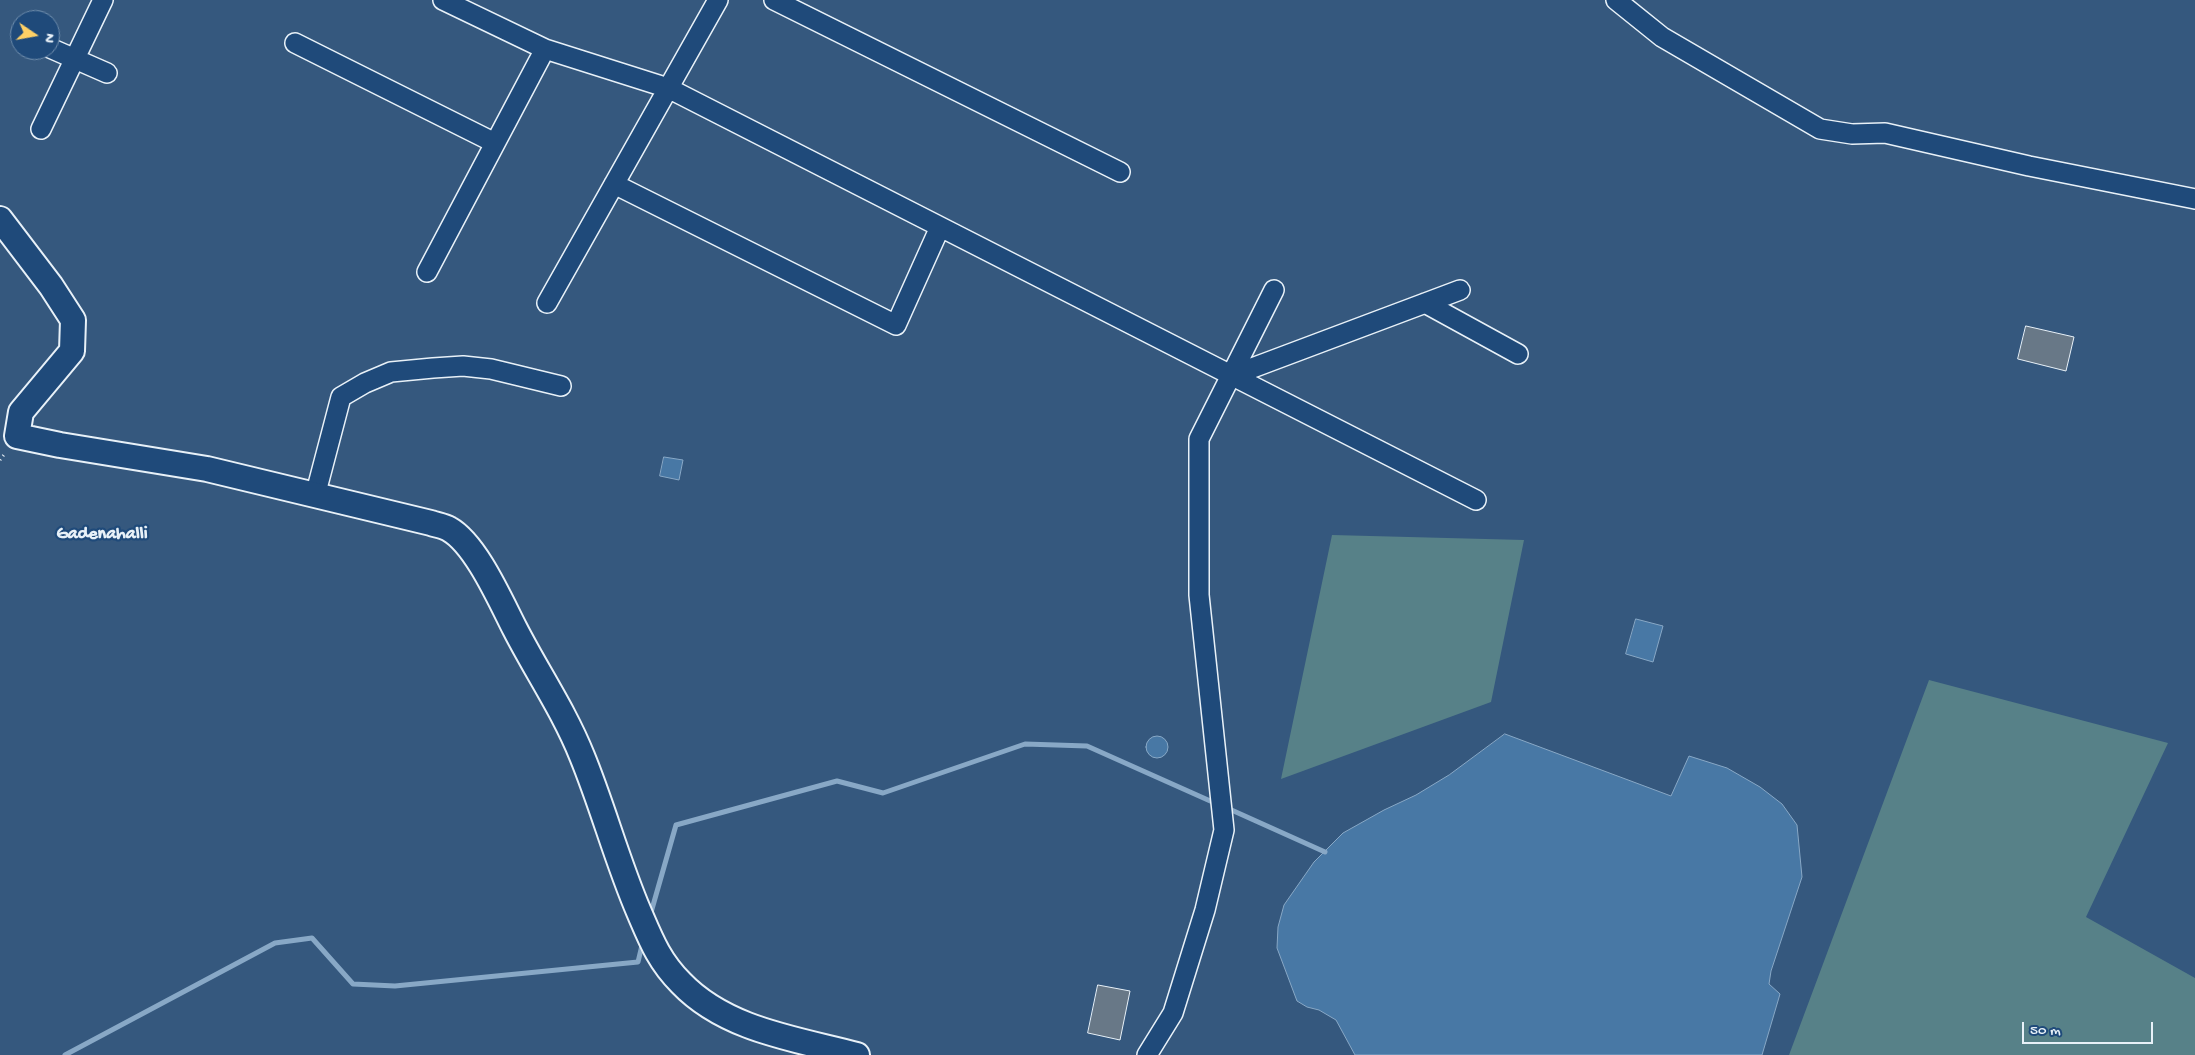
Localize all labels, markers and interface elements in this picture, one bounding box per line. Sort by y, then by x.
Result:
north arrow [10,10,60,60]
text: N [40,32,58,44]
district label: Gadenahalli [56,524,148,546]
scale bar [2025,1012,2156,1044]
text: 50 m [2030,1022,2061,1040]

